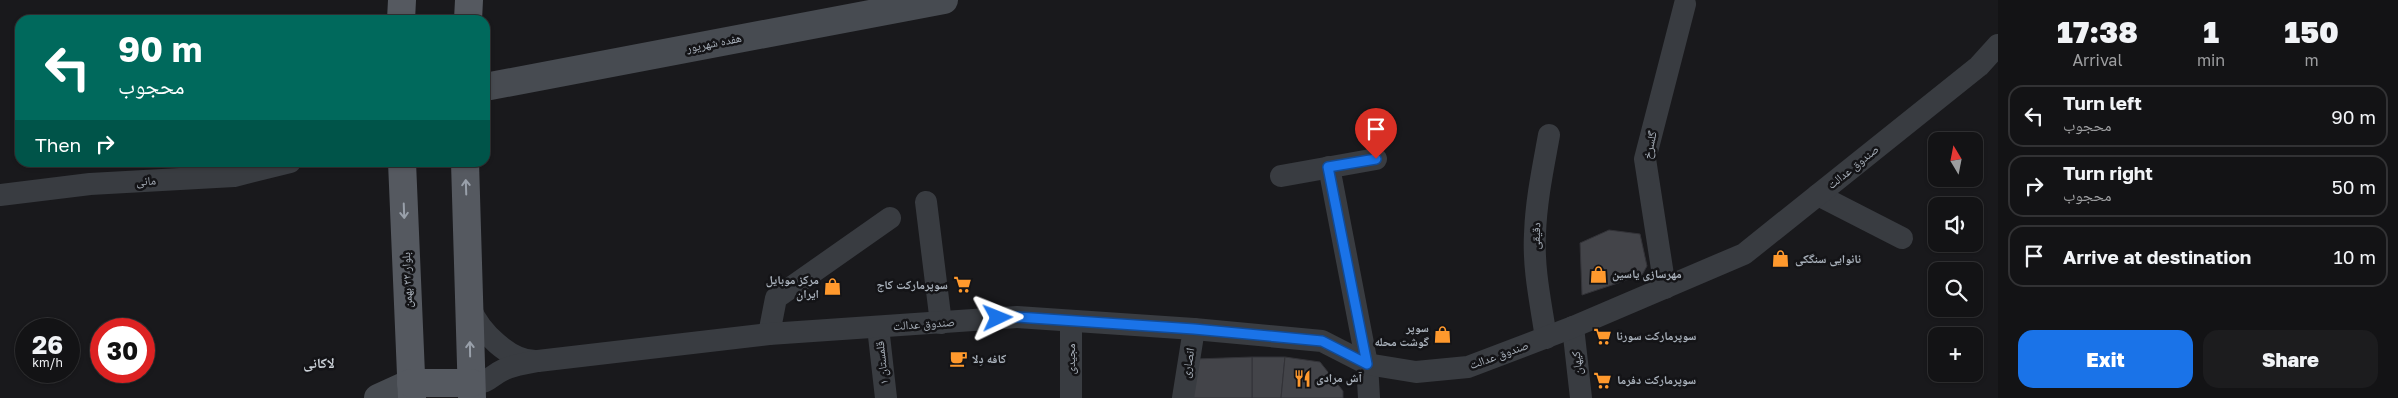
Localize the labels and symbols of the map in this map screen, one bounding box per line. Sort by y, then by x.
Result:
street label: هفده شهریور [684,30,743,56]
pin [1355,108,1397,159]
street label: گلسرخ [1639,129,1660,160]
north arrow [1928,132,1982,188]
street label: صندوق عدالت [1824,141,1881,192]
street label: مانی [136,172,156,189]
one-way arrow [461,179,471,196]
one-way arrow [399,202,409,219]
street label: دقیقی [1528,222,1544,250]
shop icon: نانوایی سنگکی [1771,249,1791,269]
place label: نانوایی سنگکی [1795,251,1861,267]
street label: بلوار ۲۲ بهمن [398,252,415,308]
shop icon: مهرسازی یاسین [1588,264,1608,284]
place label: مهرسازی یاسین [1612,266,1682,282]
place label: مرکز موبایل ایران [766,272,819,302]
supermarket icon: سوپرمارکت کاج [952,275,972,295]
shop icon: مرکز موبایل ایران [823,277,843,297]
place label: سوپرمارکت کاج [876,277,948,293]
position arrow [971,291,1023,343]
street label: صندوق عدالت [893,314,955,333]
speed limit sign: 30 [90,318,155,383]
place label: سوپر گوشت محله [1375,320,1430,349]
shop icon: سوپر گوشت محله [1433,325,1453,345]
supermarket icon: سوپرمارکت سورنا [1592,326,1612,346]
place label: سوپرمارکت سورنا [1616,328,1696,343]
street label: صندوق عدالت [1467,337,1531,372]
street label: قلمستان ۱ [872,341,891,386]
one-way arrow [465,342,475,358]
street label: مجیدی [1063,344,1078,374]
street label: انصاری [1177,346,1198,379]
cafe icon: کافه دِلا [948,349,968,369]
street label: کیهان [1568,350,1585,376]
place label: کافه دِلا [972,351,1007,367]
district label: لاکانی [303,354,335,372]
restaurant icon: آش مرادی [1292,368,1312,388]
place label: آش مرادی [1316,370,1362,386]
supermarket icon: سوپرمارکت دفرما [1593,370,1613,390]
place label: سوپرمارکت دفرما [1617,372,1696,387]

